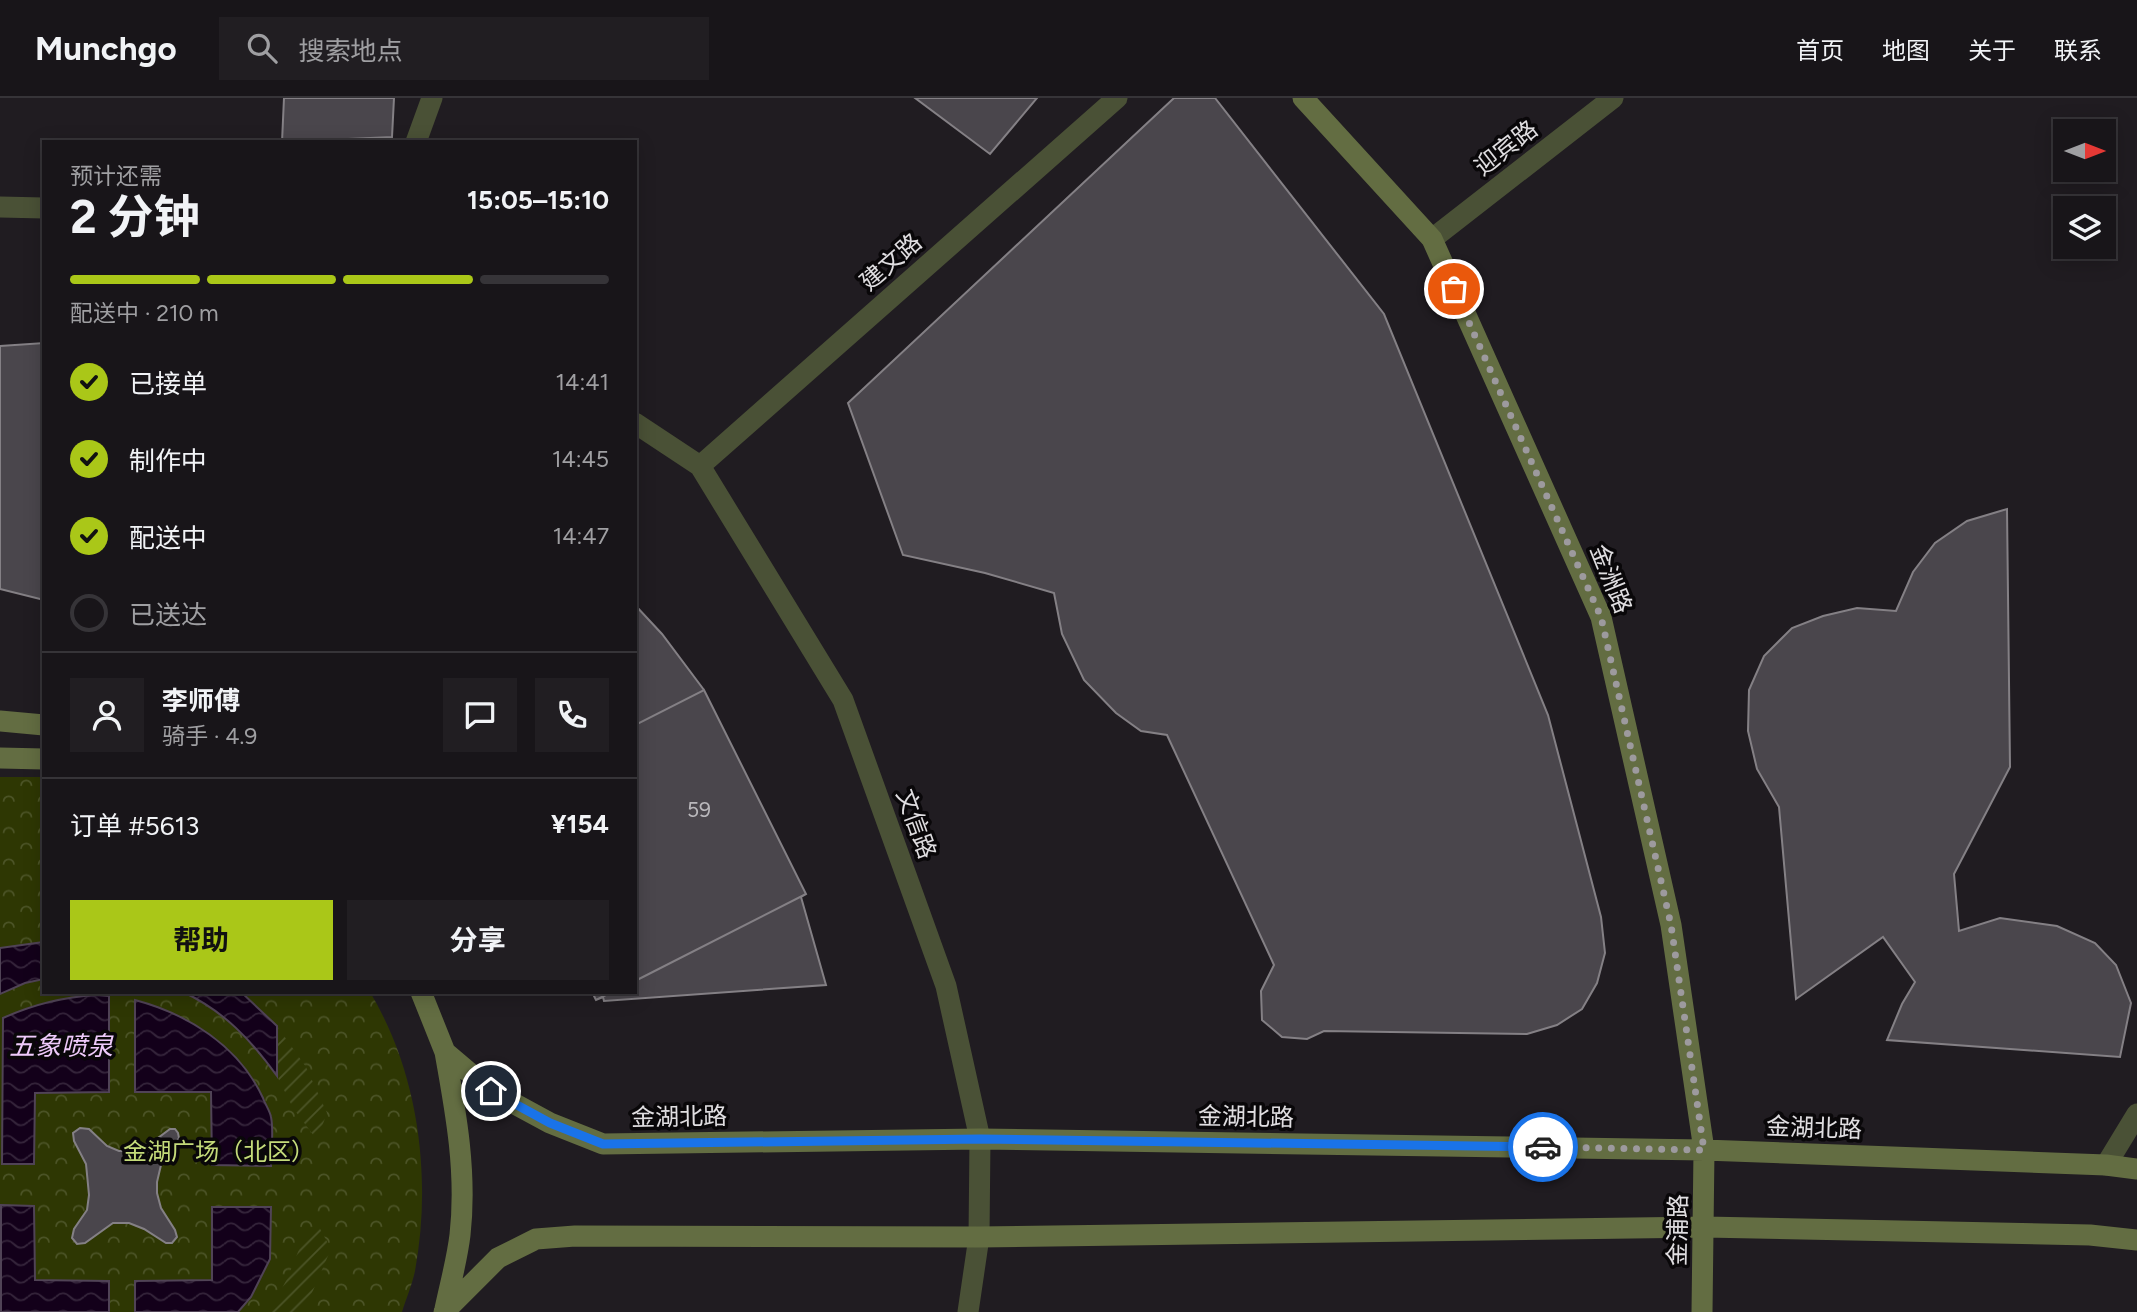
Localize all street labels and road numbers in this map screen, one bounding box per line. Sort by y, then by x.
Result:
street label: 迎宾路 [1468,114,1543,181]
street label: 建文路 [854,227,927,296]
street label: 金洲路 [1585,540,1638,618]
street label: 文信路 [891,785,942,863]
street label: 金湖北路 [631,1101,727,1132]
street label: 金湖北路 [1198,1101,1294,1132]
street label: 金湖北路 [1766,1111,1862,1144]
street label: 金浦路 [1662,1194,1693,1266]

